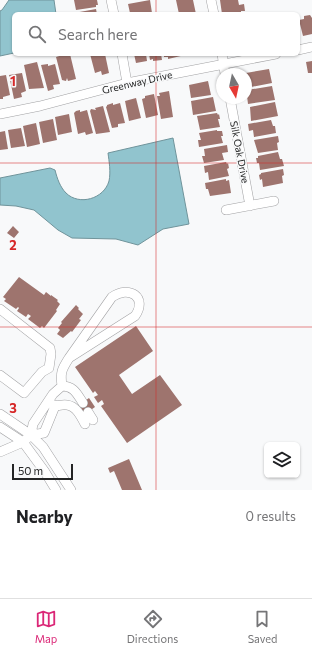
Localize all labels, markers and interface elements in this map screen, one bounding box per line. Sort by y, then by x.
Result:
search box [12,12,300,56]
icon: search [26,23,48,45]
text: Search here [58,25,137,43]
street label: Greenway Drive [101,68,173,96]
north arrow [216,68,252,104]
text: 1 [10,73,16,89]
street label: Silk Oak Drive [228,120,252,184]
text: 2 [9,237,17,253]
text: 3 [9,400,17,416]
map controls [264,442,300,478]
button: layers [264,442,300,478]
scale bar [12,462,73,481]
text: 50 m [18,464,43,477]
text: Nearby [16,506,73,527]
text: 0 results [245,508,296,524]
tab: Map [35,608,57,645]
tab: Directions [127,608,178,645]
tab: Saved [248,608,277,645]

